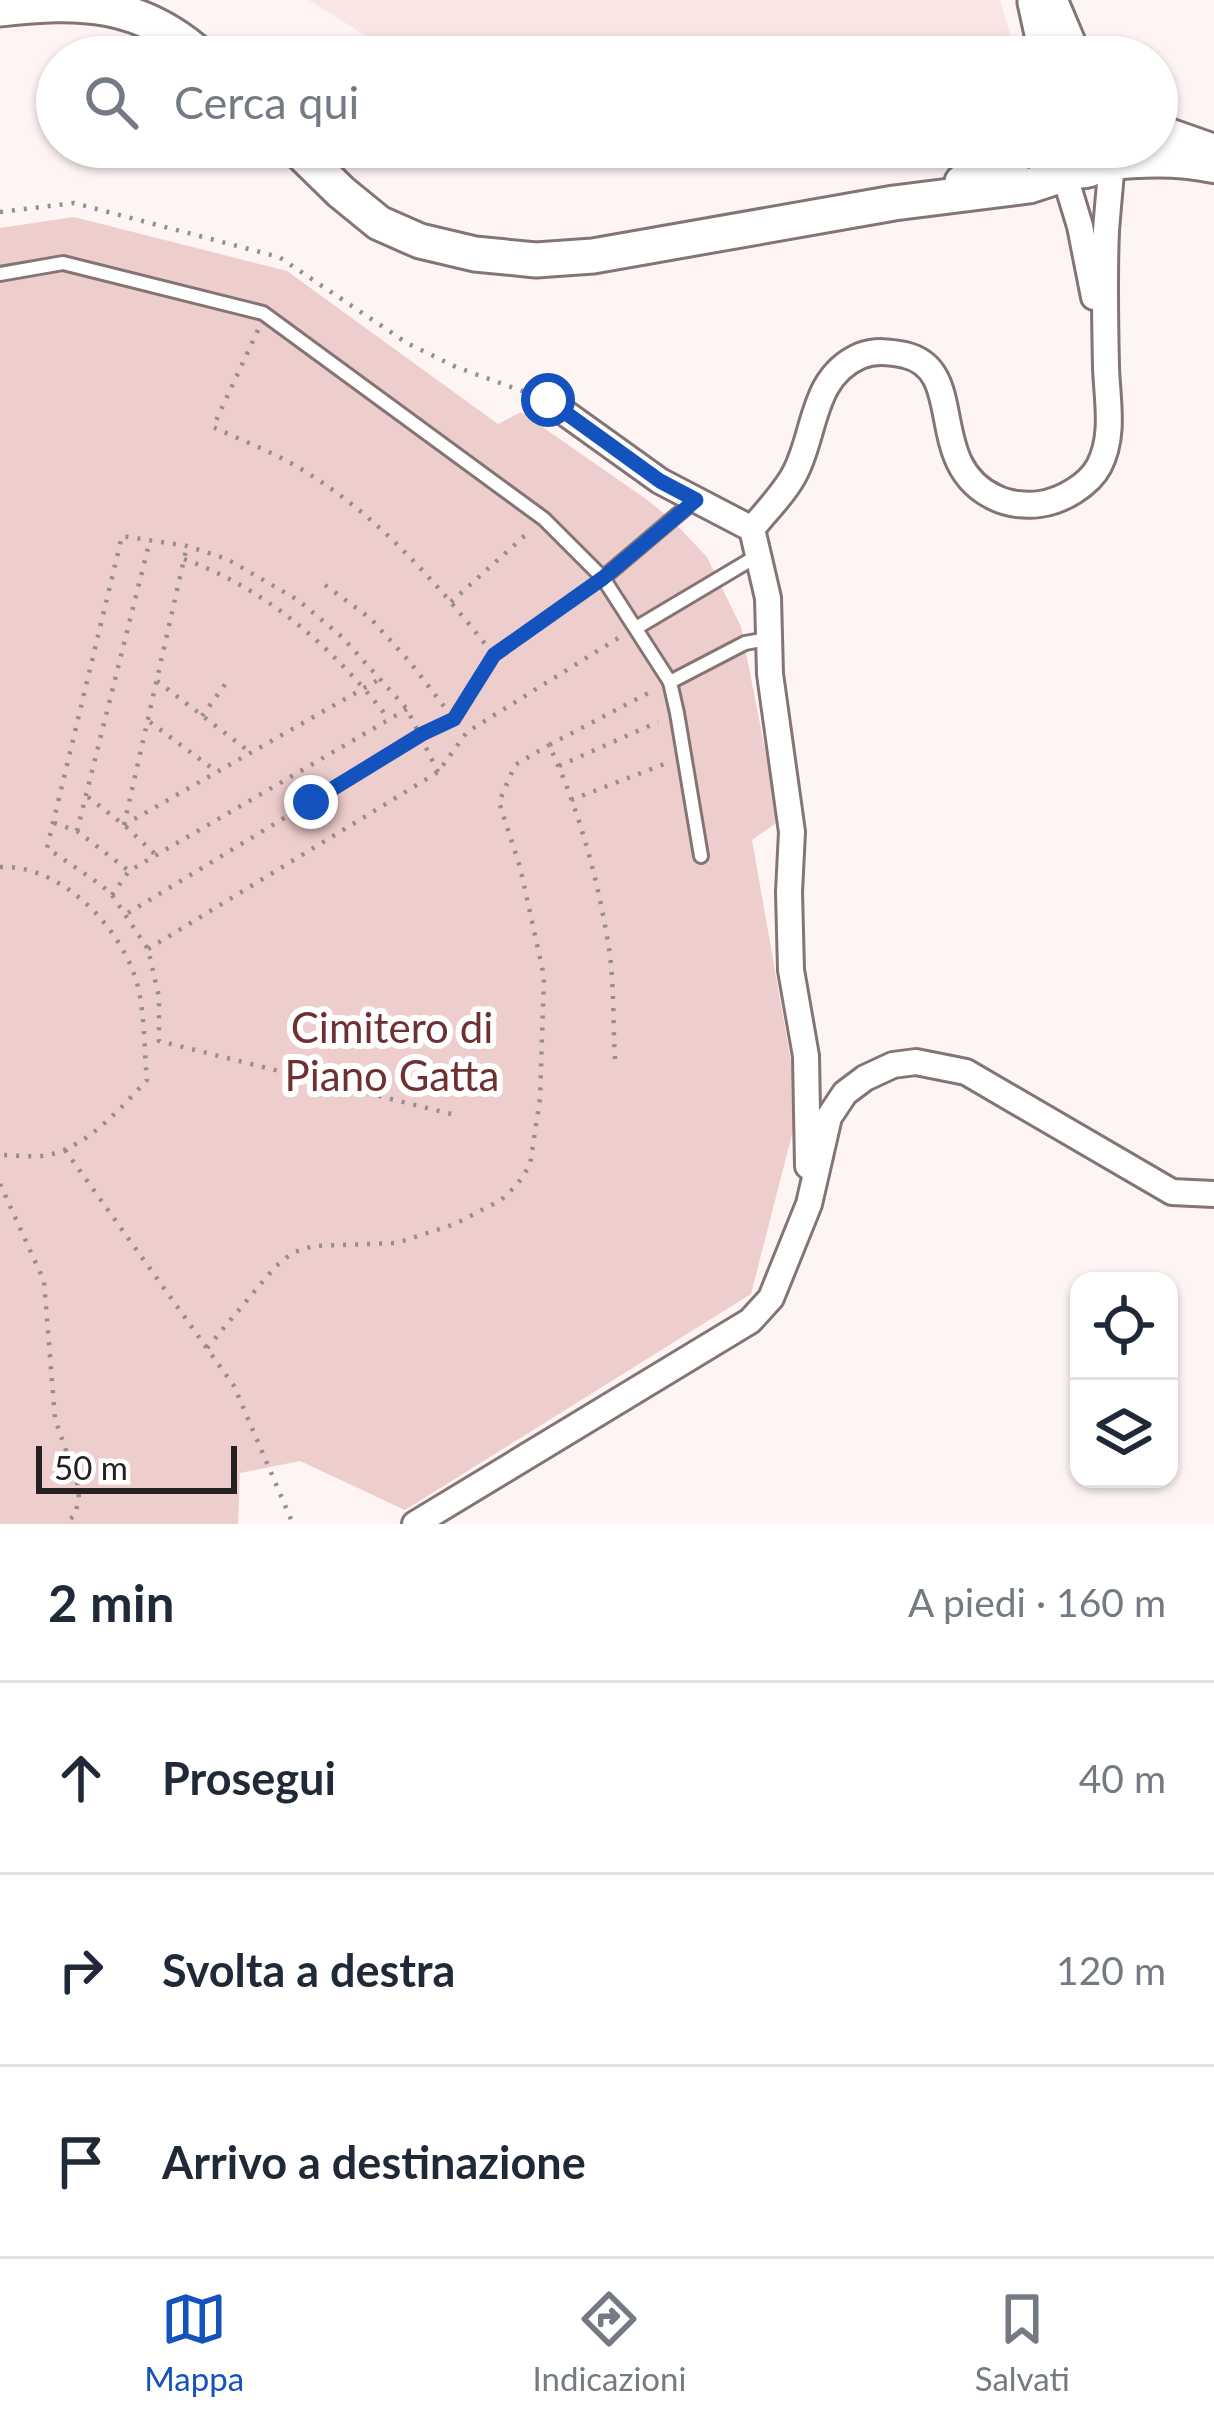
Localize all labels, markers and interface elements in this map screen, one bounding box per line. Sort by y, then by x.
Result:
search box [36,36,1178,168]
icon: search [78,69,144,135]
text: Cerca qui [174,75,359,129]
route start [521,373,575,427]
route end [284,775,338,829]
park label: Cimitero di Piano Gatta [285,1002,499,1100]
map controls [1070,1272,1178,1488]
button: locate [1070,1272,1178,1380]
button: layers [1070,1380,1178,1488]
scale bar [36,1440,237,1493]
text: 50 m [54,1447,128,1487]
text: 2 min [48,1572,174,1633]
text: A piedi · 160 m [908,1579,1166,1625]
icon: ahead [48,1745,114,1811]
text: Prosegui [162,1751,336,1805]
text: 40 m [1079,1755,1166,1801]
icon: right [48,1937,114,2003]
text: Svolta a destra [162,1943,455,1997]
text: 120 m [1056,1947,1166,1993]
icon: arrive [48,2129,114,2195]
text: Arrivo a destinazione [162,2135,586,2189]
tab: Mappa [144,2286,244,2398]
tab: Indicazioni [533,2286,686,2398]
tab: Salvati [975,2286,1070,2398]

